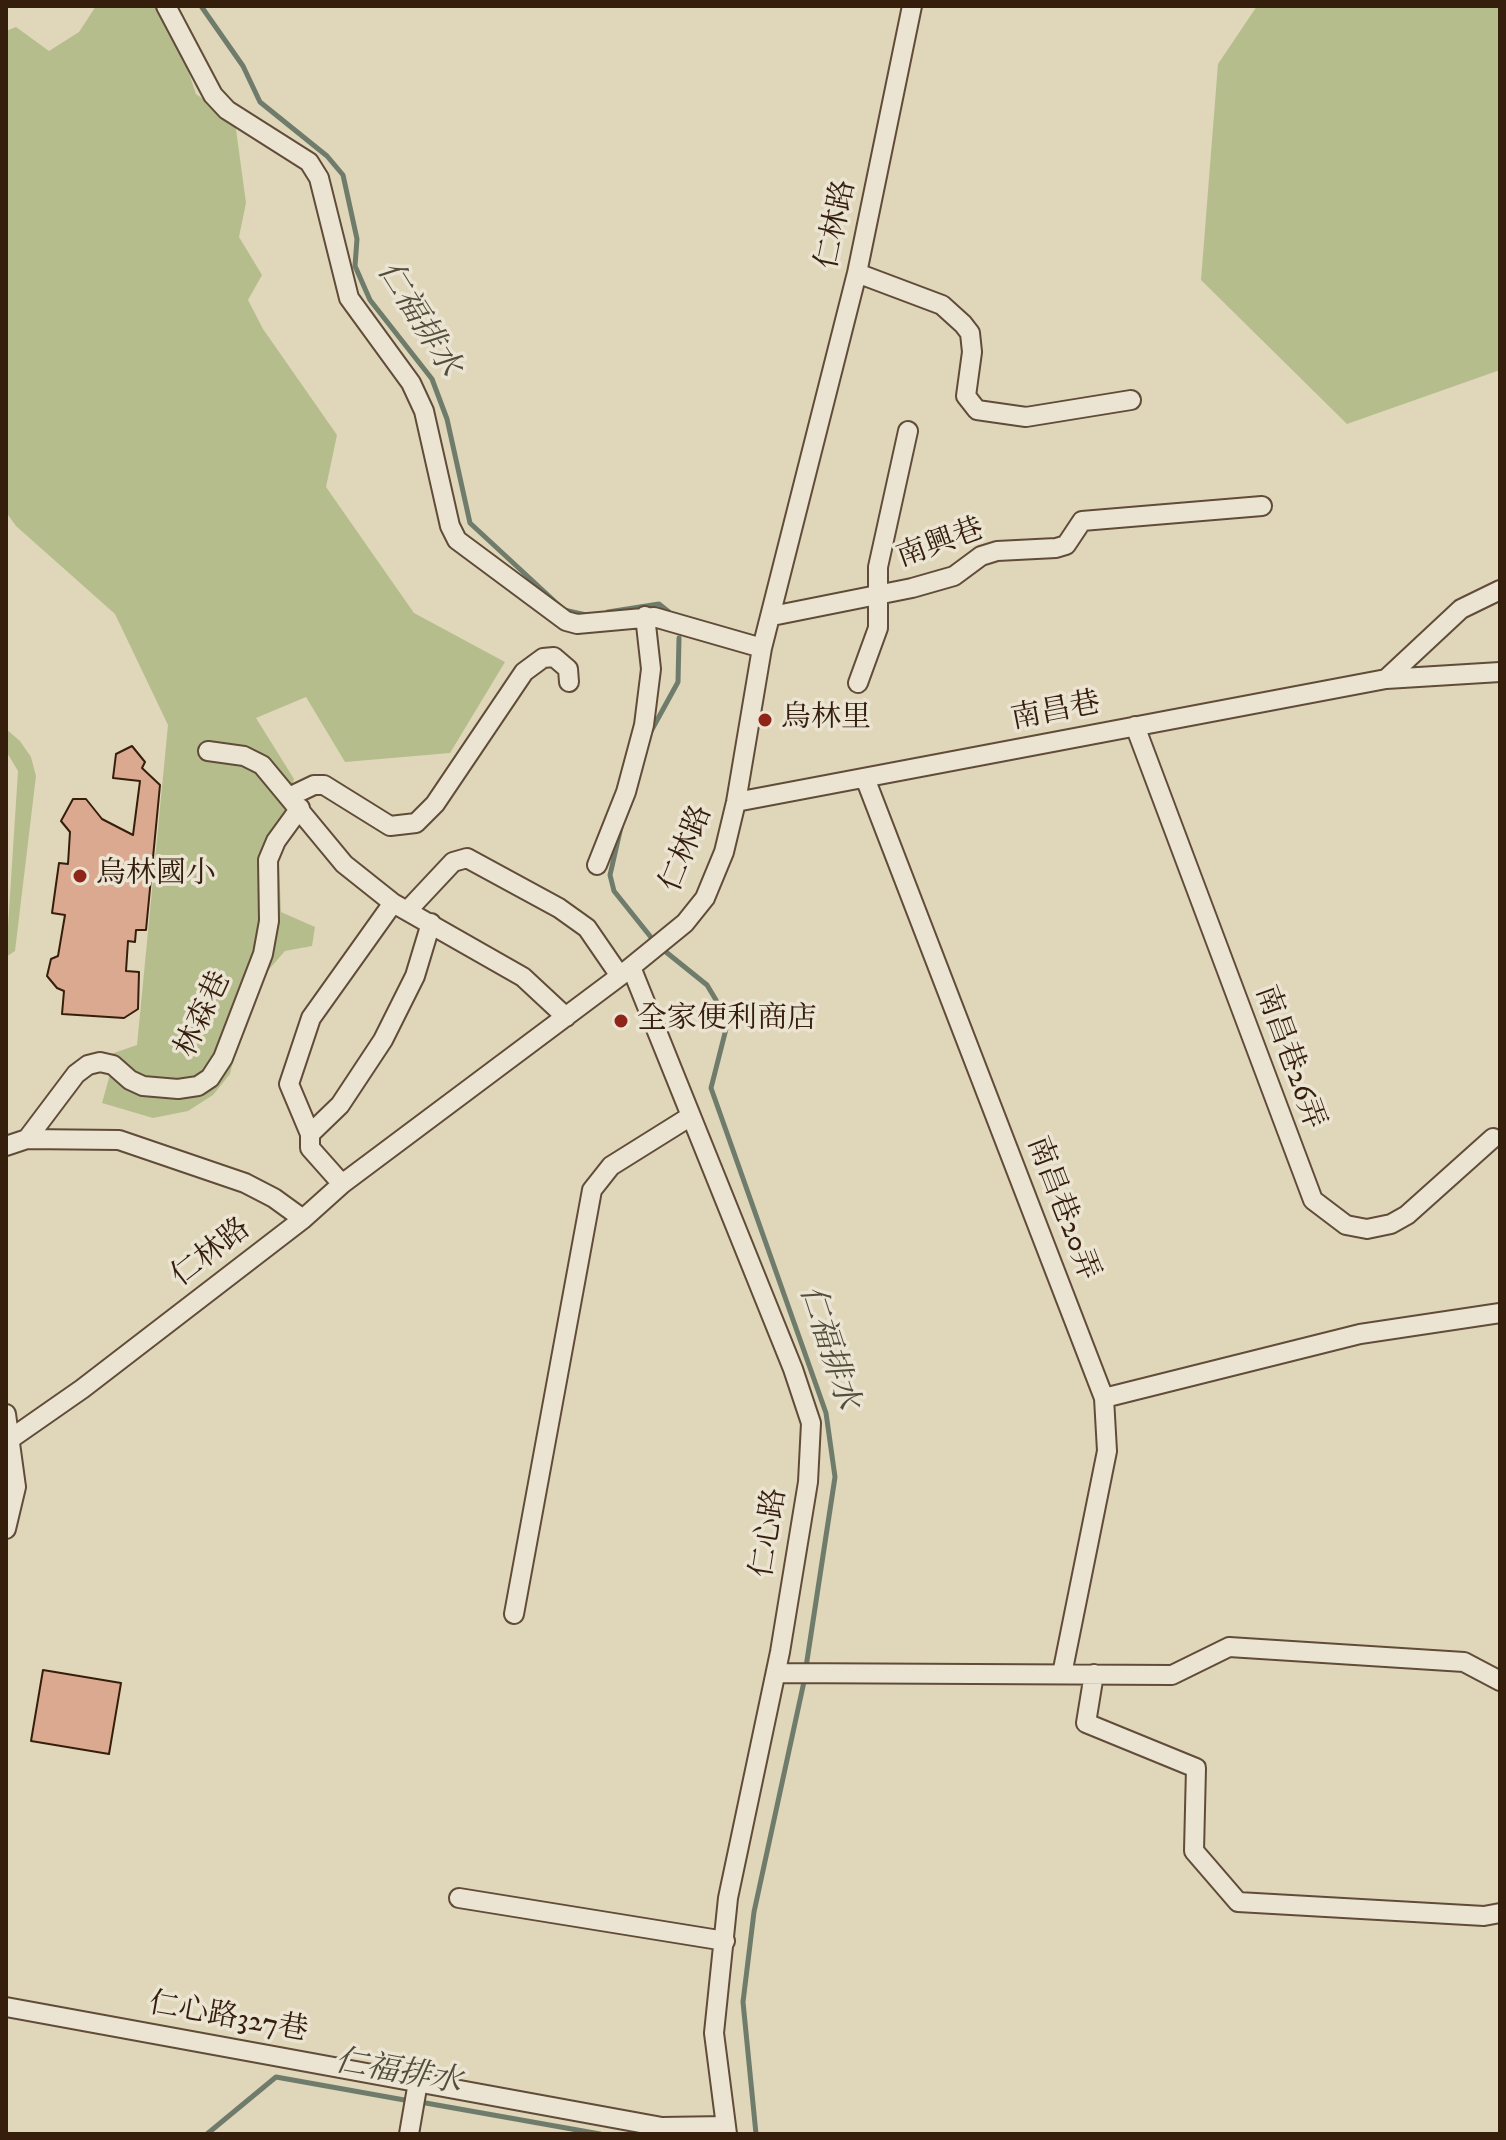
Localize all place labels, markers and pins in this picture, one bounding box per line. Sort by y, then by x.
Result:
place label: 烏林里 [781,702,871,738]
marker: 烏林里 [756,711,774,729]
place label: 烏林國小 [96,858,216,894]
marker: 烏林國小 [71,867,89,885]
place label: 全家便利商店 [637,1003,817,1039]
marker: 全家便利商店 [612,1012,630,1030]

